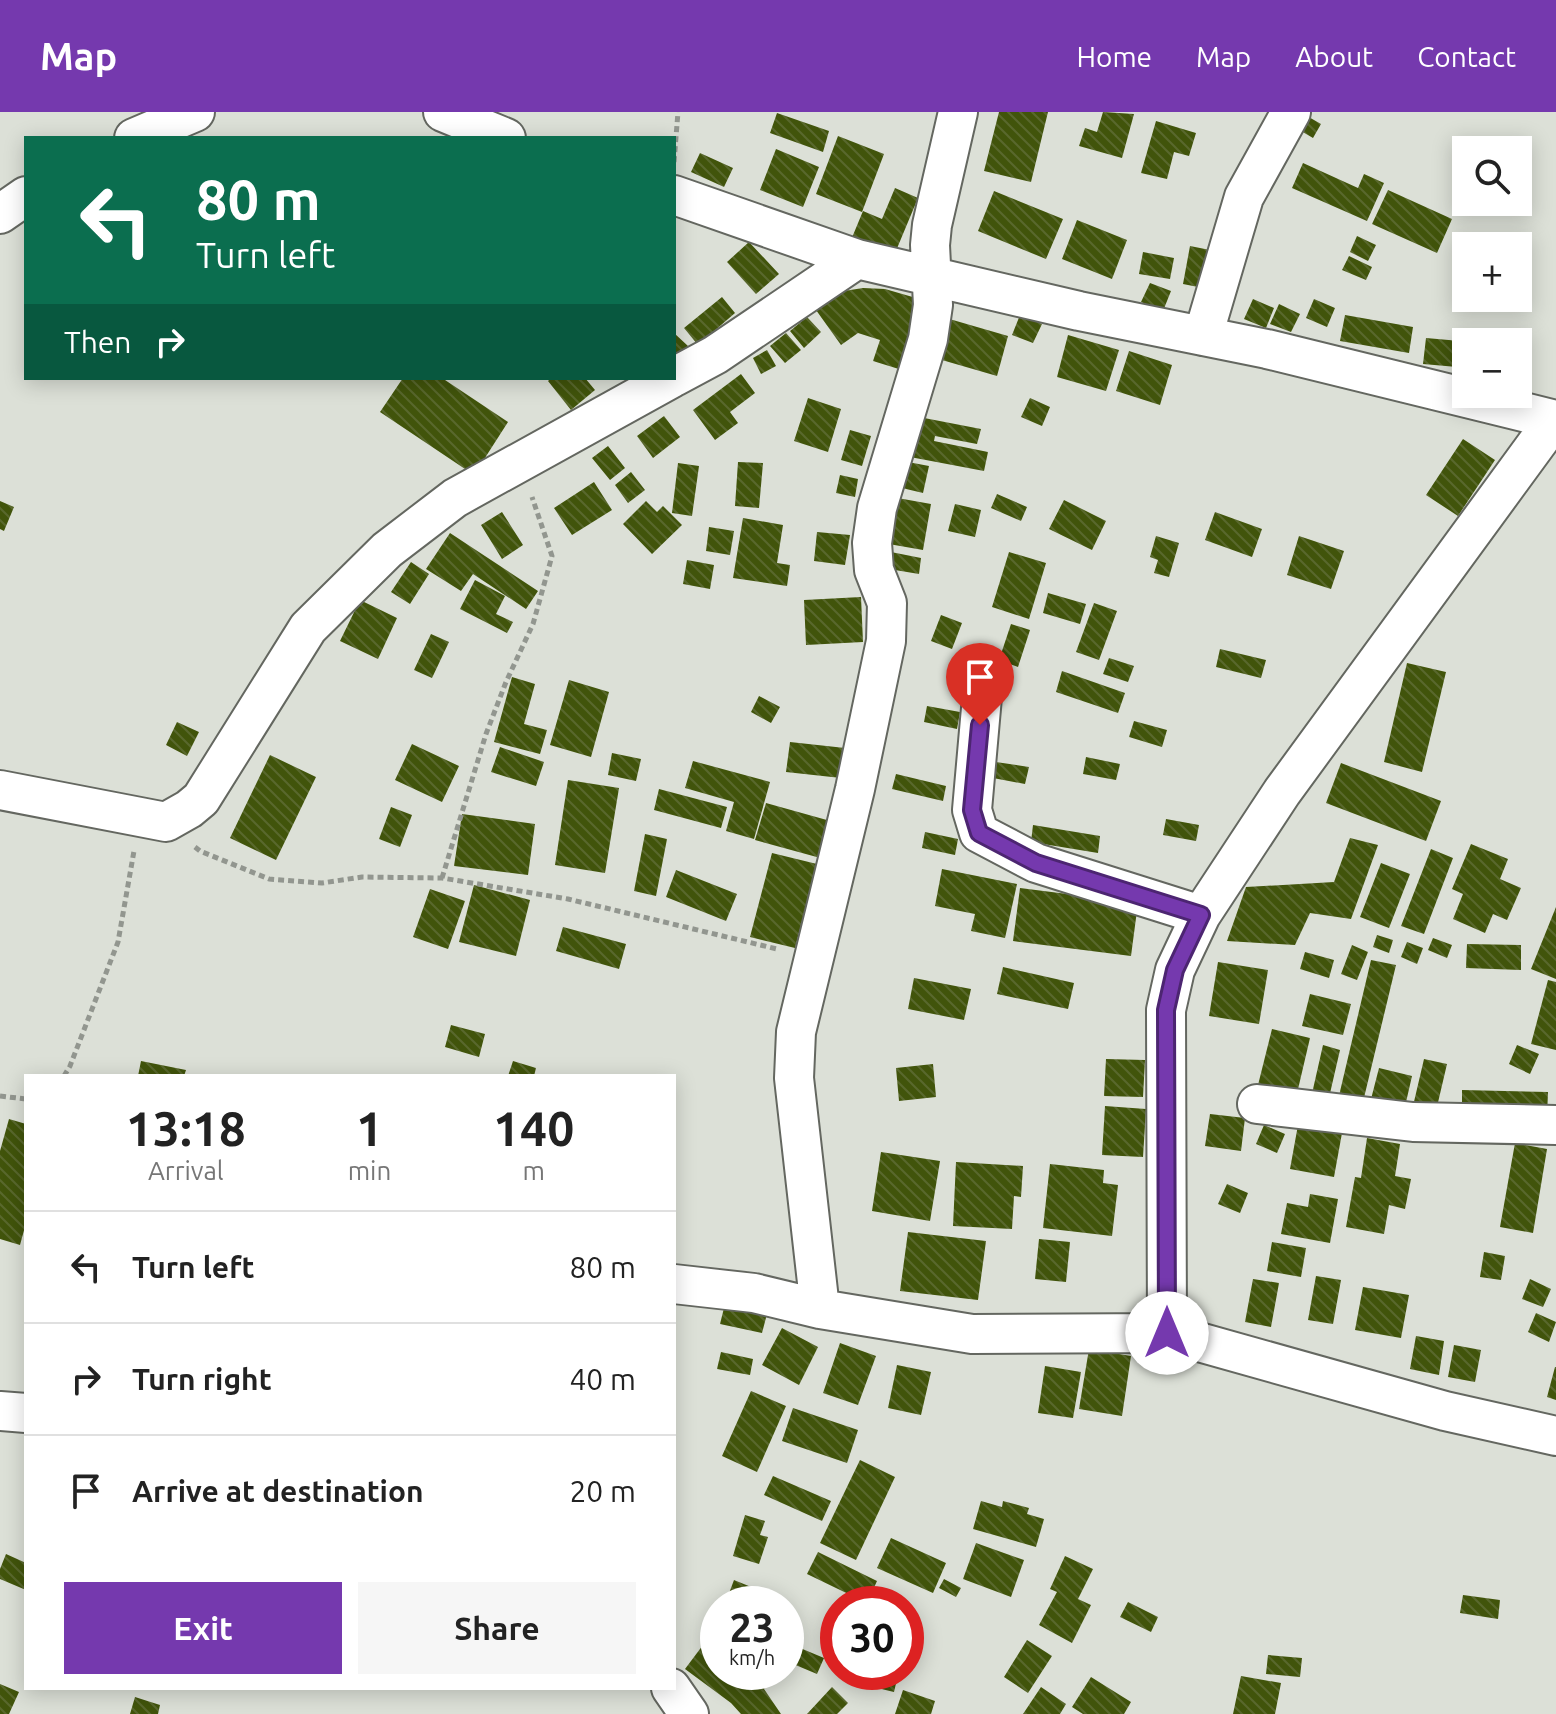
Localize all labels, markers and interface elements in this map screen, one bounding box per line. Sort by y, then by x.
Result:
text: Map [40,35,117,77]
text: Home [1077,41,1152,72]
text: Map [1196,41,1251,72]
text: About [1295,41,1373,72]
text: Contact [1417,41,1516,72]
map controls [1452,136,1532,408]
button: search [1452,136,1532,216]
icon: left [64,168,168,272]
text: 80 m [196,168,321,231]
button: + [1452,232,1532,312]
text: Turn left [196,234,335,275]
icon: right [148,320,192,364]
text: Then [64,325,132,359]
button: − [1452,328,1532,408]
pin [946,643,1014,725]
icon: arrive [958,655,1002,699]
text: 13:18 [126,1101,246,1155]
text: 1 [356,1101,383,1155]
text: 140 [493,1101,574,1155]
text: Arrival [148,1156,224,1185]
text: min [348,1156,391,1185]
text: m [522,1156,545,1185]
icon: left [64,1245,108,1289]
text: Turn left [132,1250,254,1284]
text: 80 m [569,1250,636,1284]
position arrow [1125,1291,1209,1375]
icon: right [64,1357,108,1401]
text: Turn right [132,1362,272,1396]
text: 40 m [569,1362,636,1396]
icon: arrive [64,1469,108,1513]
text: Arrive at destination [132,1474,424,1508]
text: 20 m [569,1474,636,1508]
button: Exit [64,1582,342,1674]
button: Share [358,1582,636,1674]
speed limit sign: 30 [820,1586,924,1690]
text: 23 [729,1605,775,1650]
text: km/h [729,1646,775,1669]

